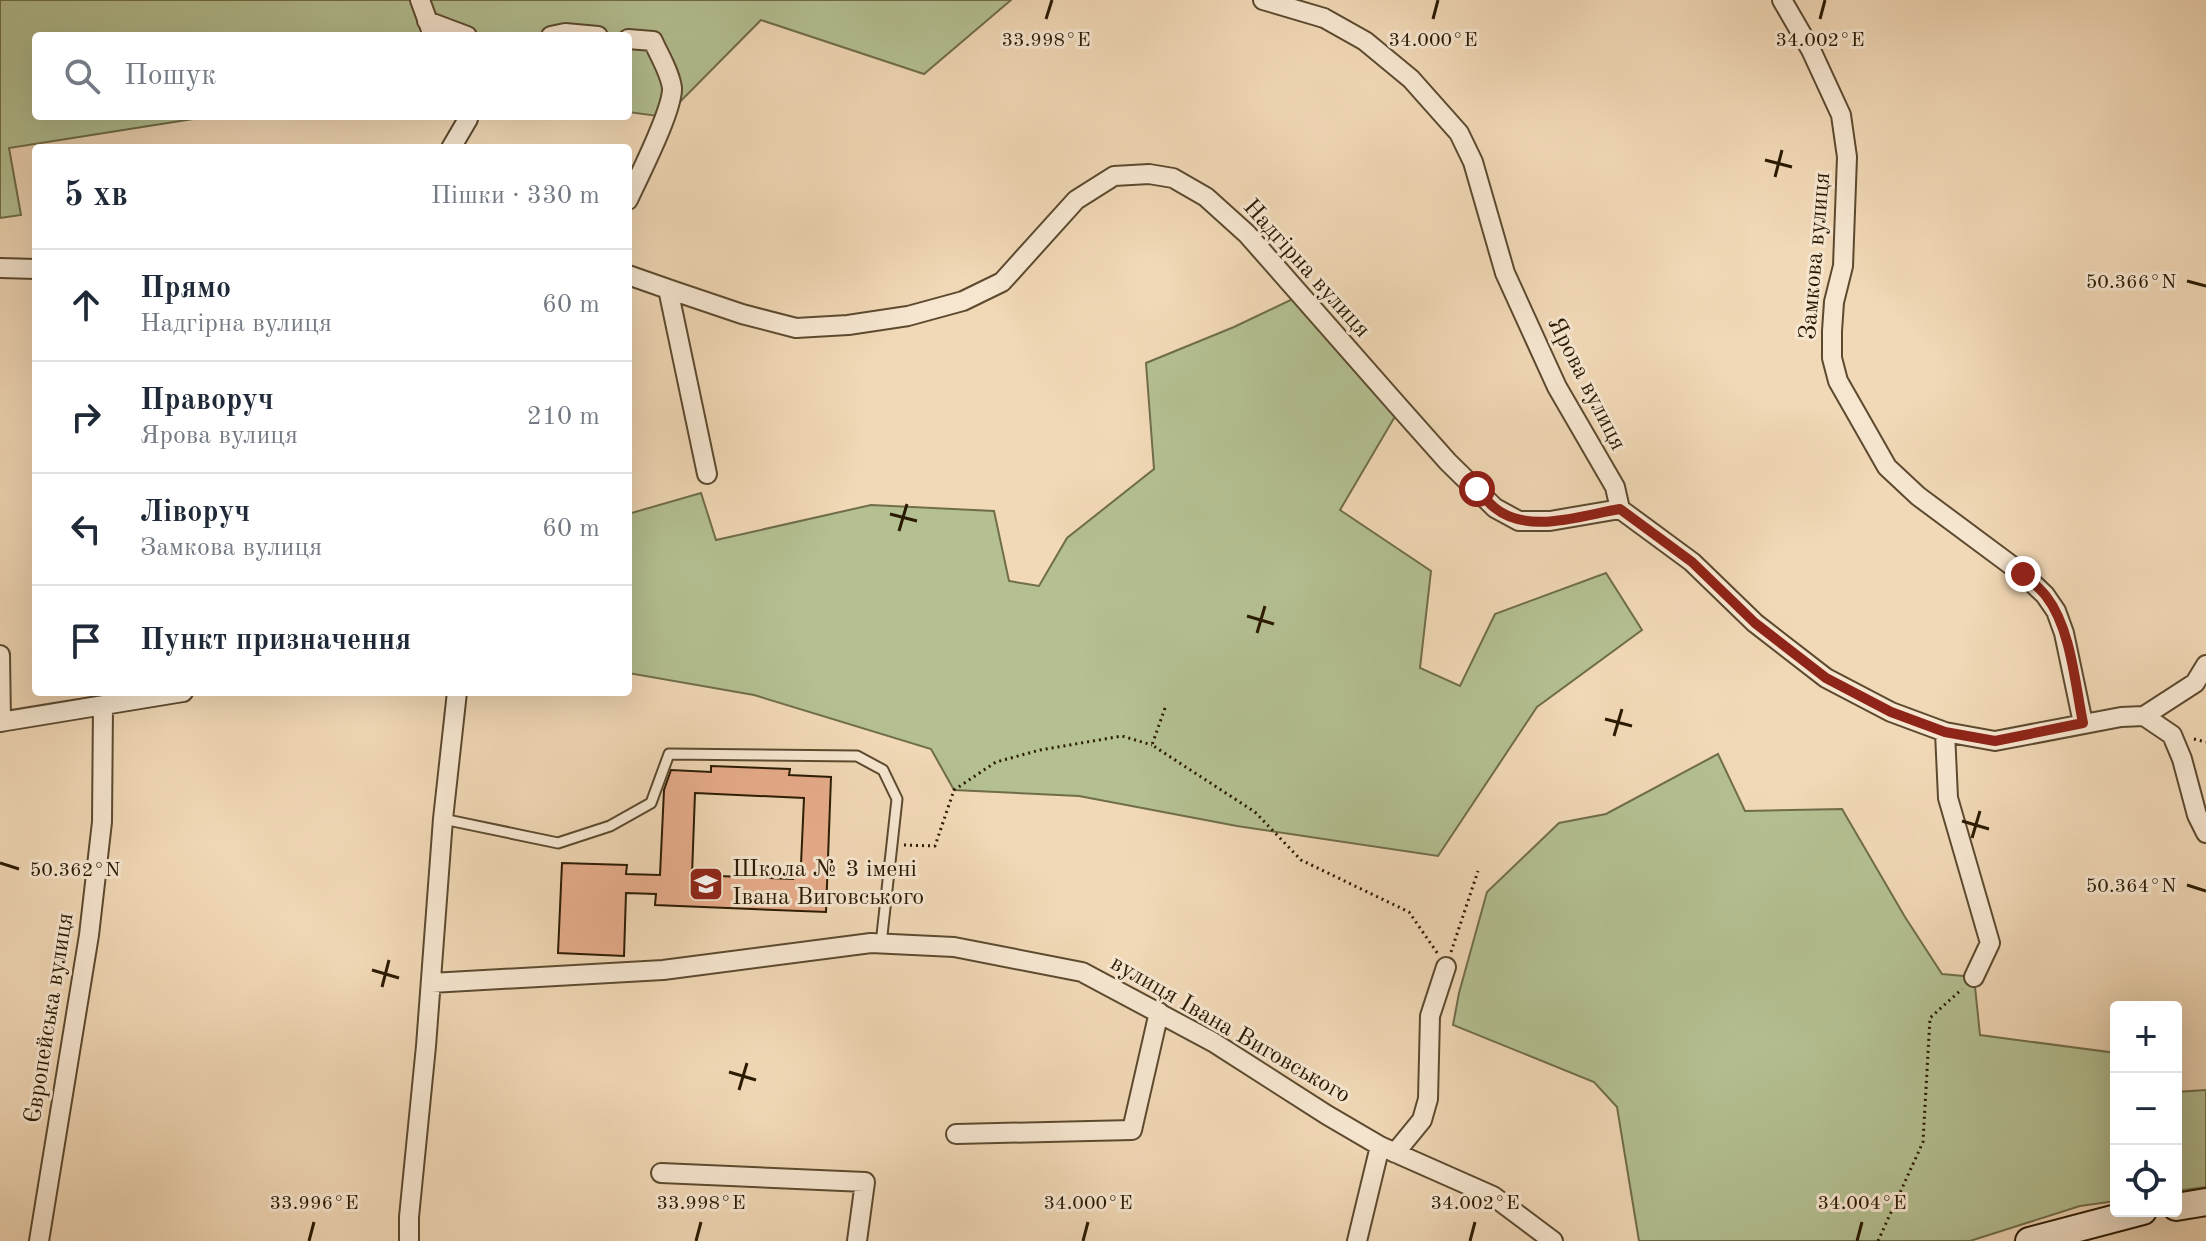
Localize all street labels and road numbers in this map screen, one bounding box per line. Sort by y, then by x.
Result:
street label: Замкова вулиця [1797,171,1835,341]
street label: Надгірна вулиця [1238,195,1374,343]
street label: Ярова вулиця [1542,314,1630,454]
street label: Європейська вулиця [21,911,79,1125]
street label: вулиця Івана Виговського [1106,952,1354,1108]

